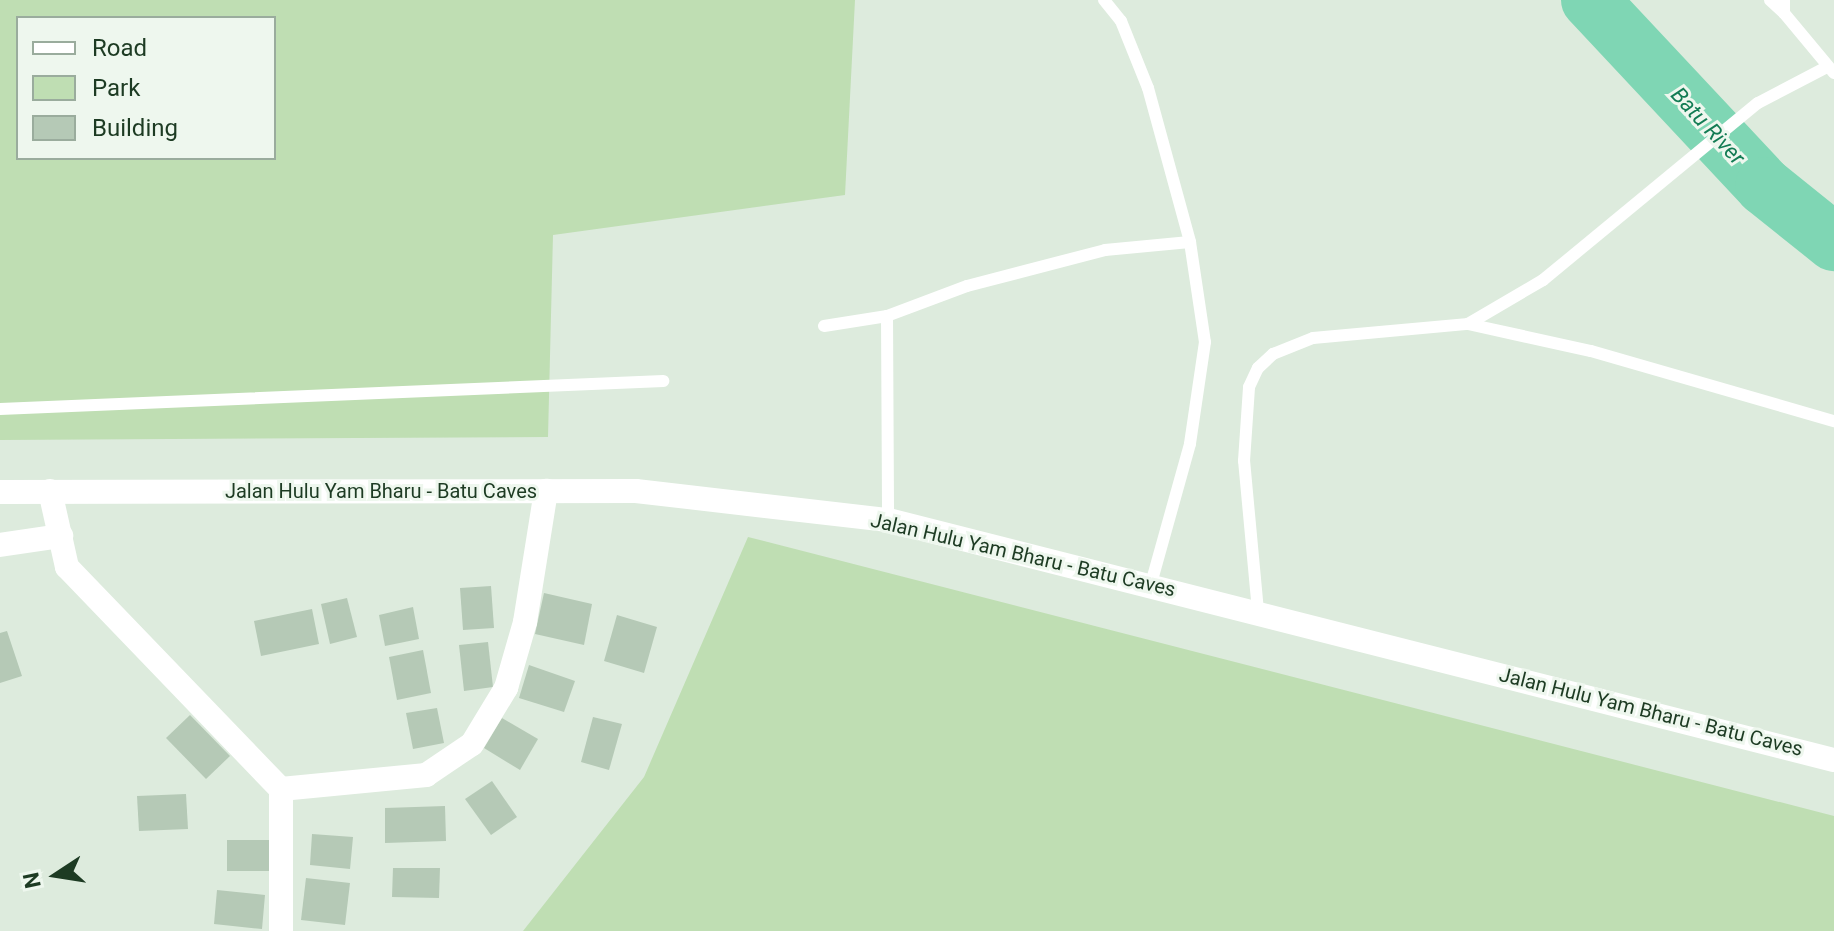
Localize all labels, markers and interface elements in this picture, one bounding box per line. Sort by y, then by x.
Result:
legend [16,16,276,160]
text: Road [92,34,147,62]
text: Park [92,74,140,102]
water label: Batu River [1666,82,1750,170]
text: Building [92,114,178,142]
street label: Jalan Hulu Yam Bharu - Batu Caves [225,479,537,503]
street label: Jalan Hulu Yam Bharu - Batu Caves [868,508,1178,602]
street label: Jalan Hulu Yam Bharu - Batu Caves [1497,663,1805,761]
north arrow [16,835,96,915]
text: N [18,870,46,890]

